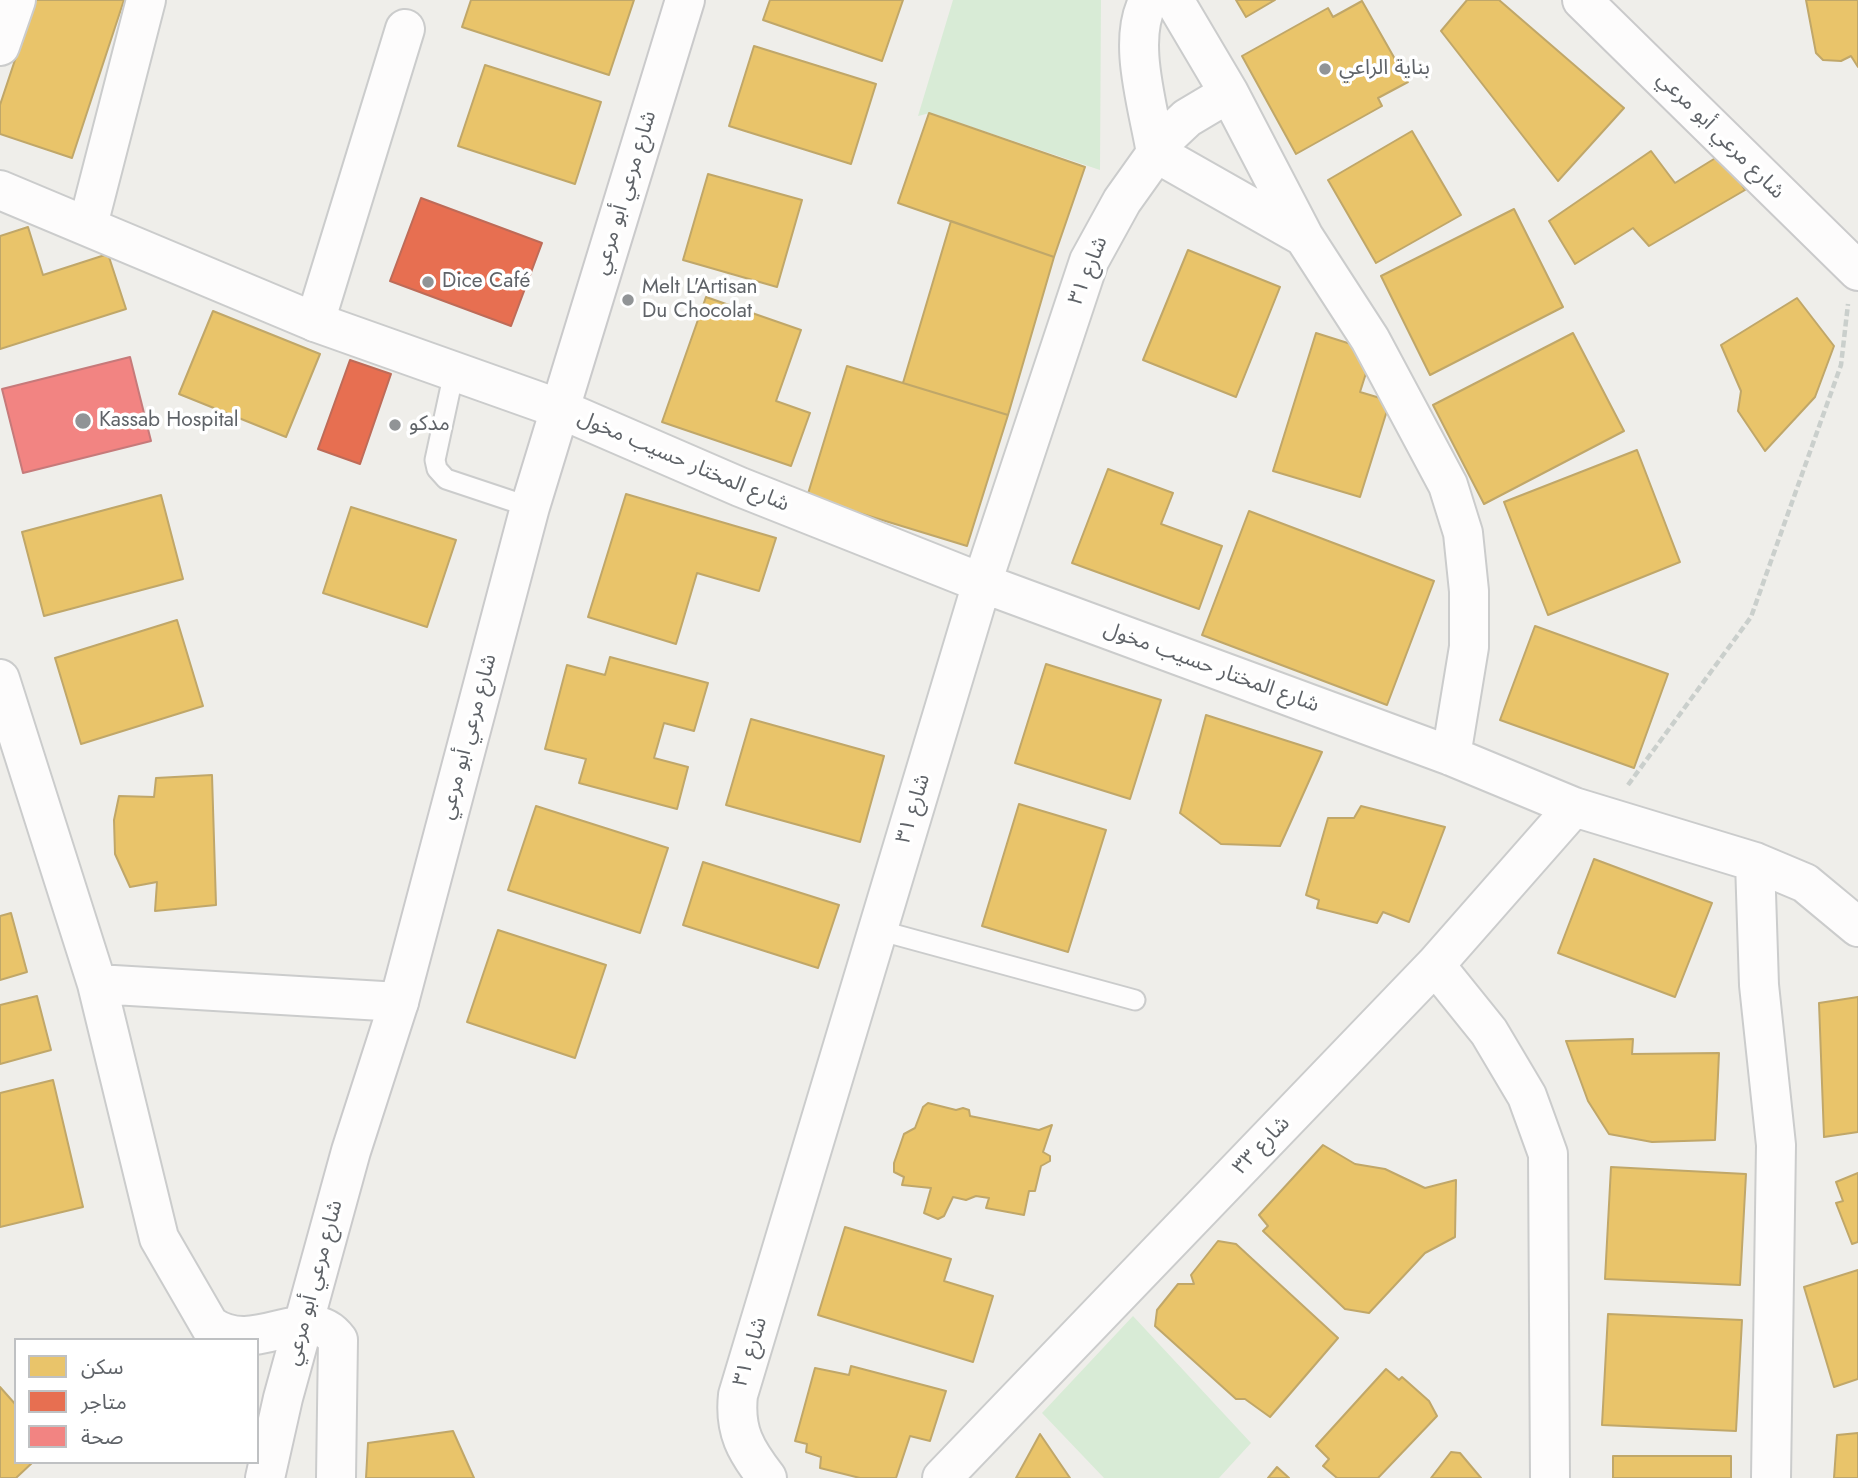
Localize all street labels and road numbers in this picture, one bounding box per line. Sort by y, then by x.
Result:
street label: شارع مرعي أبو مرعي [1651,67,1789,205]
street label: شارع مرعي أبو مرعي [589,108,663,278]
street label: شارع ٣١ [1064,233,1114,309]
street label: شارع المختار حسيب مخول [573,406,793,518]
street label: شارع المختار حسيب مخول [1100,617,1322,719]
street label: شارع مرعي أبو مرعي [435,652,503,822]
street label: شارع ٣١ [892,771,936,847]
street label: شارع ٣٣ [1228,1112,1296,1180]
street label: شارع مرعي أبو مرعي [281,1198,349,1368]
street label: شارع ٣١ [729,1314,773,1390]

